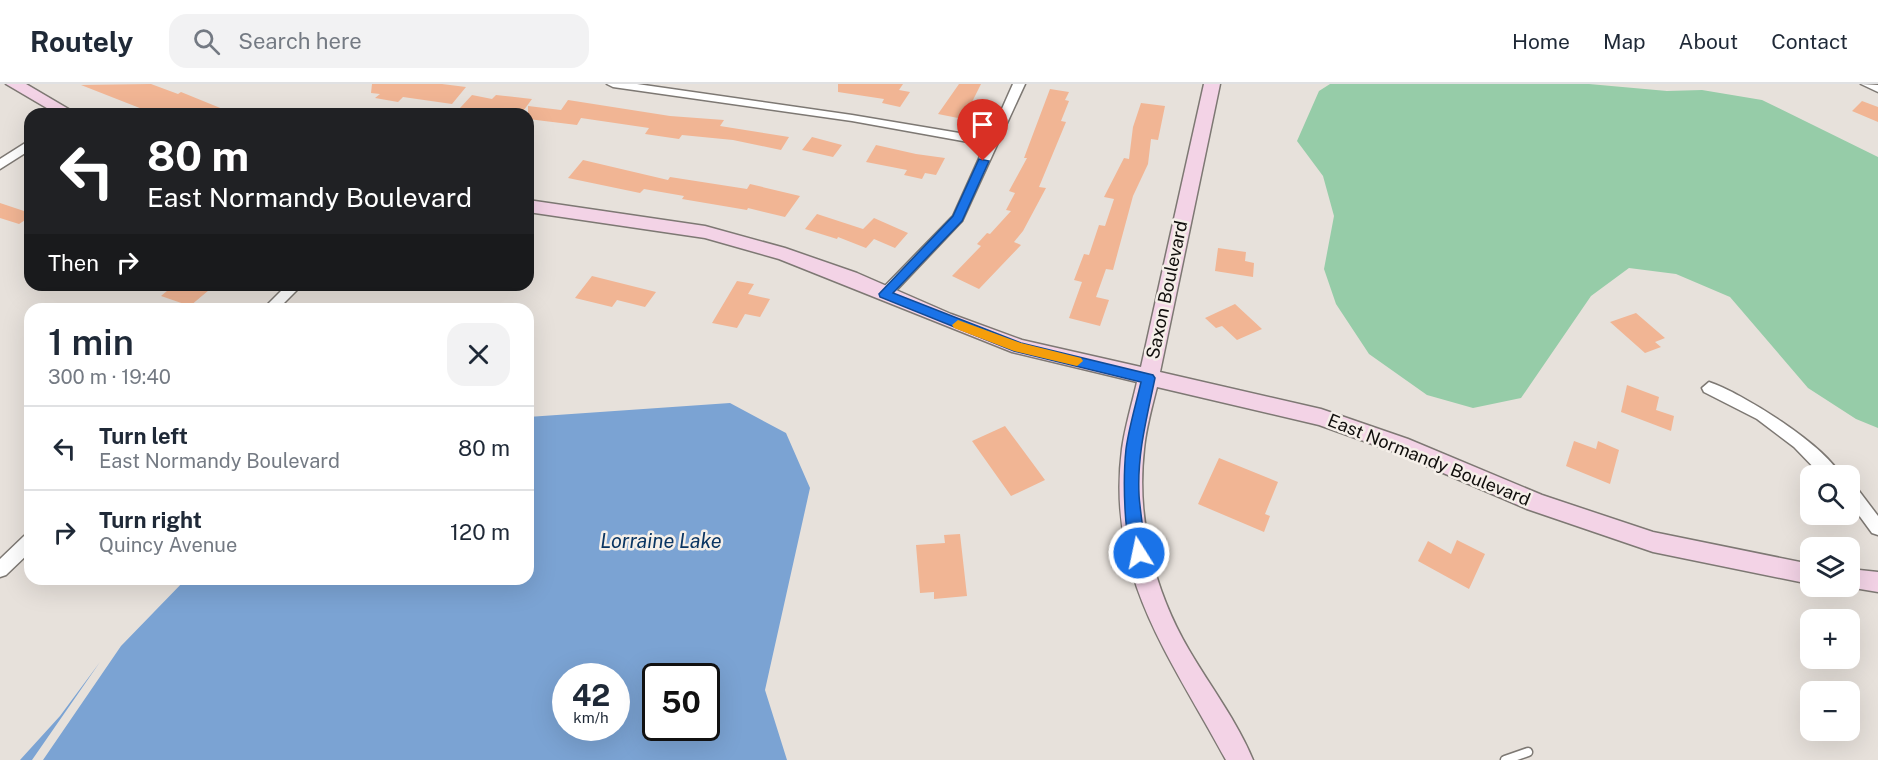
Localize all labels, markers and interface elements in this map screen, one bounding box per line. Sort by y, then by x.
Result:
search box [169,14,589,68]
text: Routely [30,25,133,58]
icon: search [190,25,223,58]
text: Search here [238,28,362,54]
text: Home [1512,29,1570,54]
text: Map [1603,29,1646,54]
text: About [1679,29,1738,54]
text: Contact [1771,29,1848,54]
pin [957,99,1008,161]
icon: arrive [966,108,999,141]
text: 80 m [147,131,249,180]
icon: left [48,132,126,210]
text: East Normandy Boulevard [147,181,472,213]
street label: Saxon Boulevard [1142,219,1191,361]
icon: right [111,246,144,279]
text: Then [48,250,99,276]
text: 1 min [48,321,134,363]
button: close [447,323,510,386]
text: 300 m · 19:40 [48,365,171,389]
street label: East Normandy Boulevard [1325,409,1534,510]
text: Turn left [99,423,188,449]
icon: left [48,432,81,465]
text: 80 m [458,435,510,461]
text: East Normandy Boulevard [99,449,340,473]
map controls [1800,465,1860,741]
button: search [1800,465,1860,525]
text: Turn right [99,507,202,533]
icon: right [48,516,81,549]
text: 120 m [450,519,510,545]
position arrow [1107,521,1171,585]
water label: Lorraine Lake [600,529,722,553]
text: Quincy Avenue [99,533,237,557]
button: layers [1800,537,1860,597]
button: + [1800,609,1860,669]
speed limit sign: 50 [642,663,720,741]
text: 42 [572,677,610,713]
button: − [1800,681,1860,741]
text: km/h [573,709,609,726]

